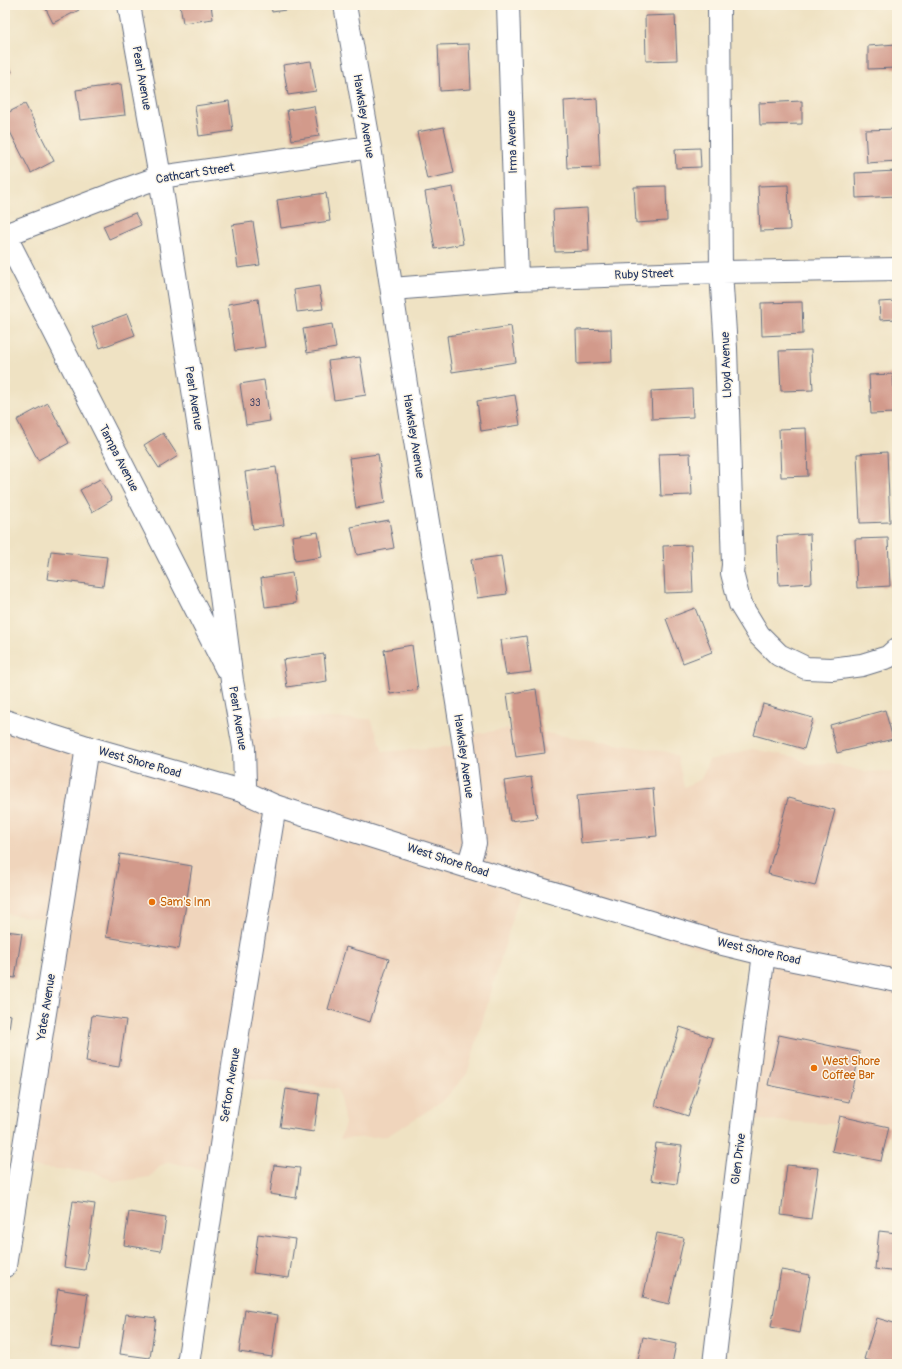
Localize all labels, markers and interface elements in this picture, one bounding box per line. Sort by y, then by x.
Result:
street label: Pearl Avenue [128,45,155,111]
street label: Hawksley Avenue [349,73,378,159]
street label: Irma Avenue [504,110,521,174]
street label: Cathcart Street [155,160,235,187]
street label: Ruby Street [614,266,674,283]
street label: Lloyd Avenue [718,331,735,399]
street label: Pearl Avenue [181,365,206,431]
street label: Hawksley Avenue [399,393,428,479]
house number: 33 [249,397,261,409]
street label: Tampa Avenue [95,422,142,494]
street label: Pearl Avenue [225,685,250,751]
street label: Hawksley Avenue [450,713,477,799]
street label: West Shore Road [97,743,183,782]
street label: West Shore Road [405,840,491,881]
place label: Sam's Inn [160,895,211,910]
marker: Sam's Inn [147,897,157,907]
street label: West Shore Road [716,935,802,968]
street label: Yates Avenue [34,973,59,1042]
street label: Sefton Avenue [217,1047,244,1123]
place label: West Shore Coffee Bar [822,1054,880,1083]
marker: West Shore Coffee Bar [809,1063,819,1073]
street label: Glen Drive [728,1133,749,1185]

